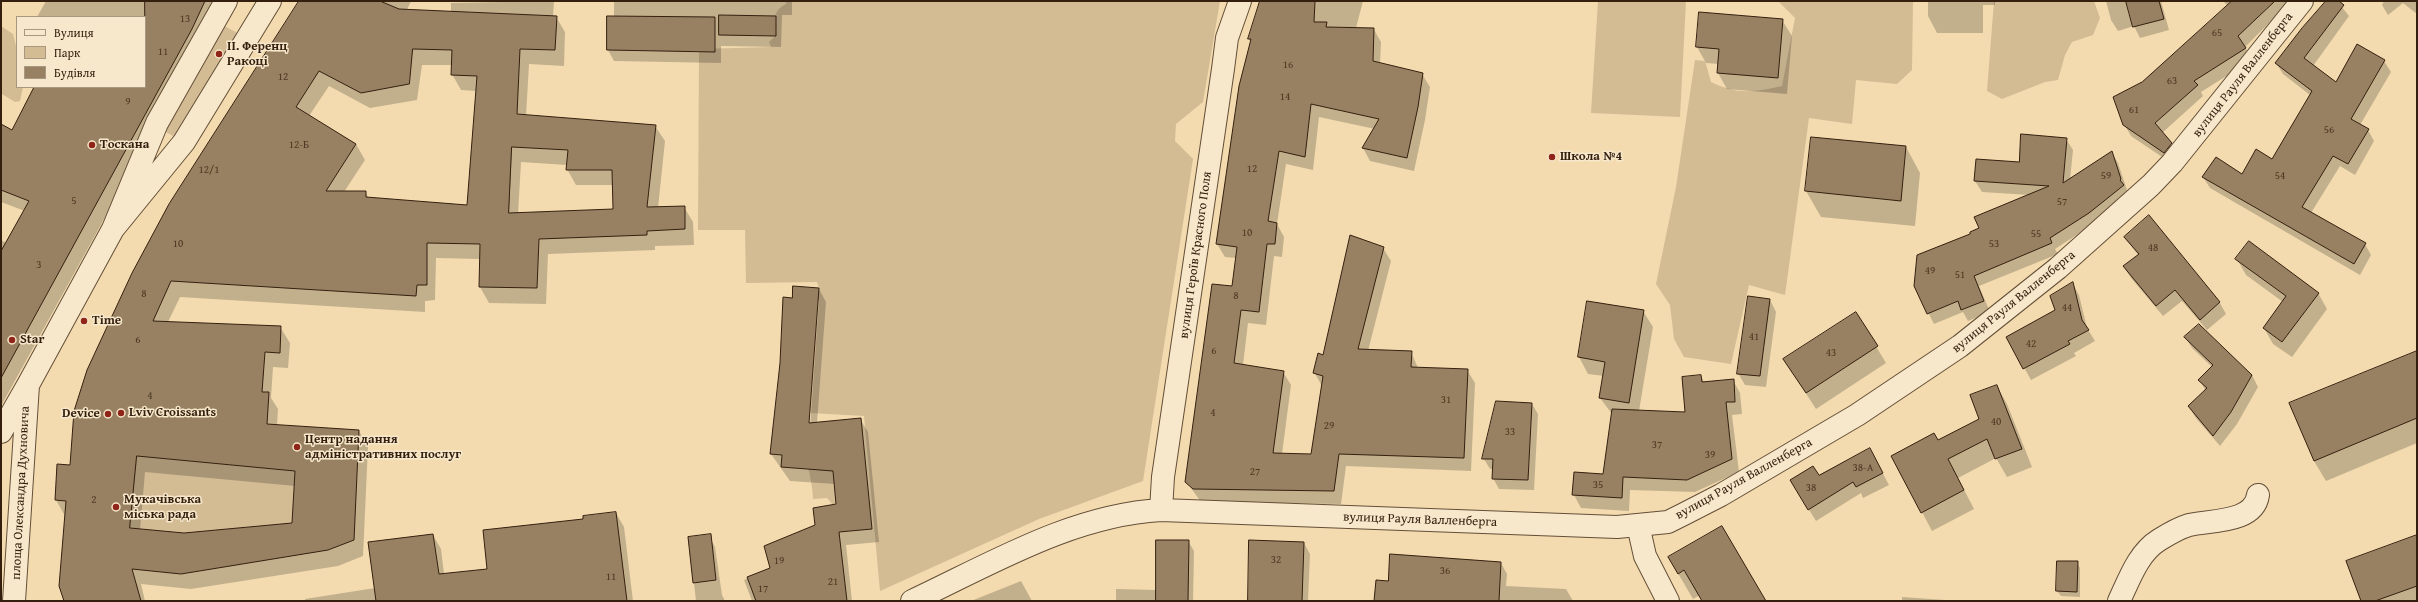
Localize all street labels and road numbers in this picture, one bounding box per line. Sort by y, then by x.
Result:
street label: вулиця Рауля Валленберга [2189,10,2297,140]
street label: вулиця Героїв Красного Поля [1177,170,1215,340]
street label: вулиця Рауля Валленберга [1949,247,2079,357]
street label: площа Олександра Духновича [9,406,33,580]
street label: вулиця Рауля Валленберга [1673,435,1815,523]
street label: вулиця Рауля Валленберга [1343,510,1497,530]

